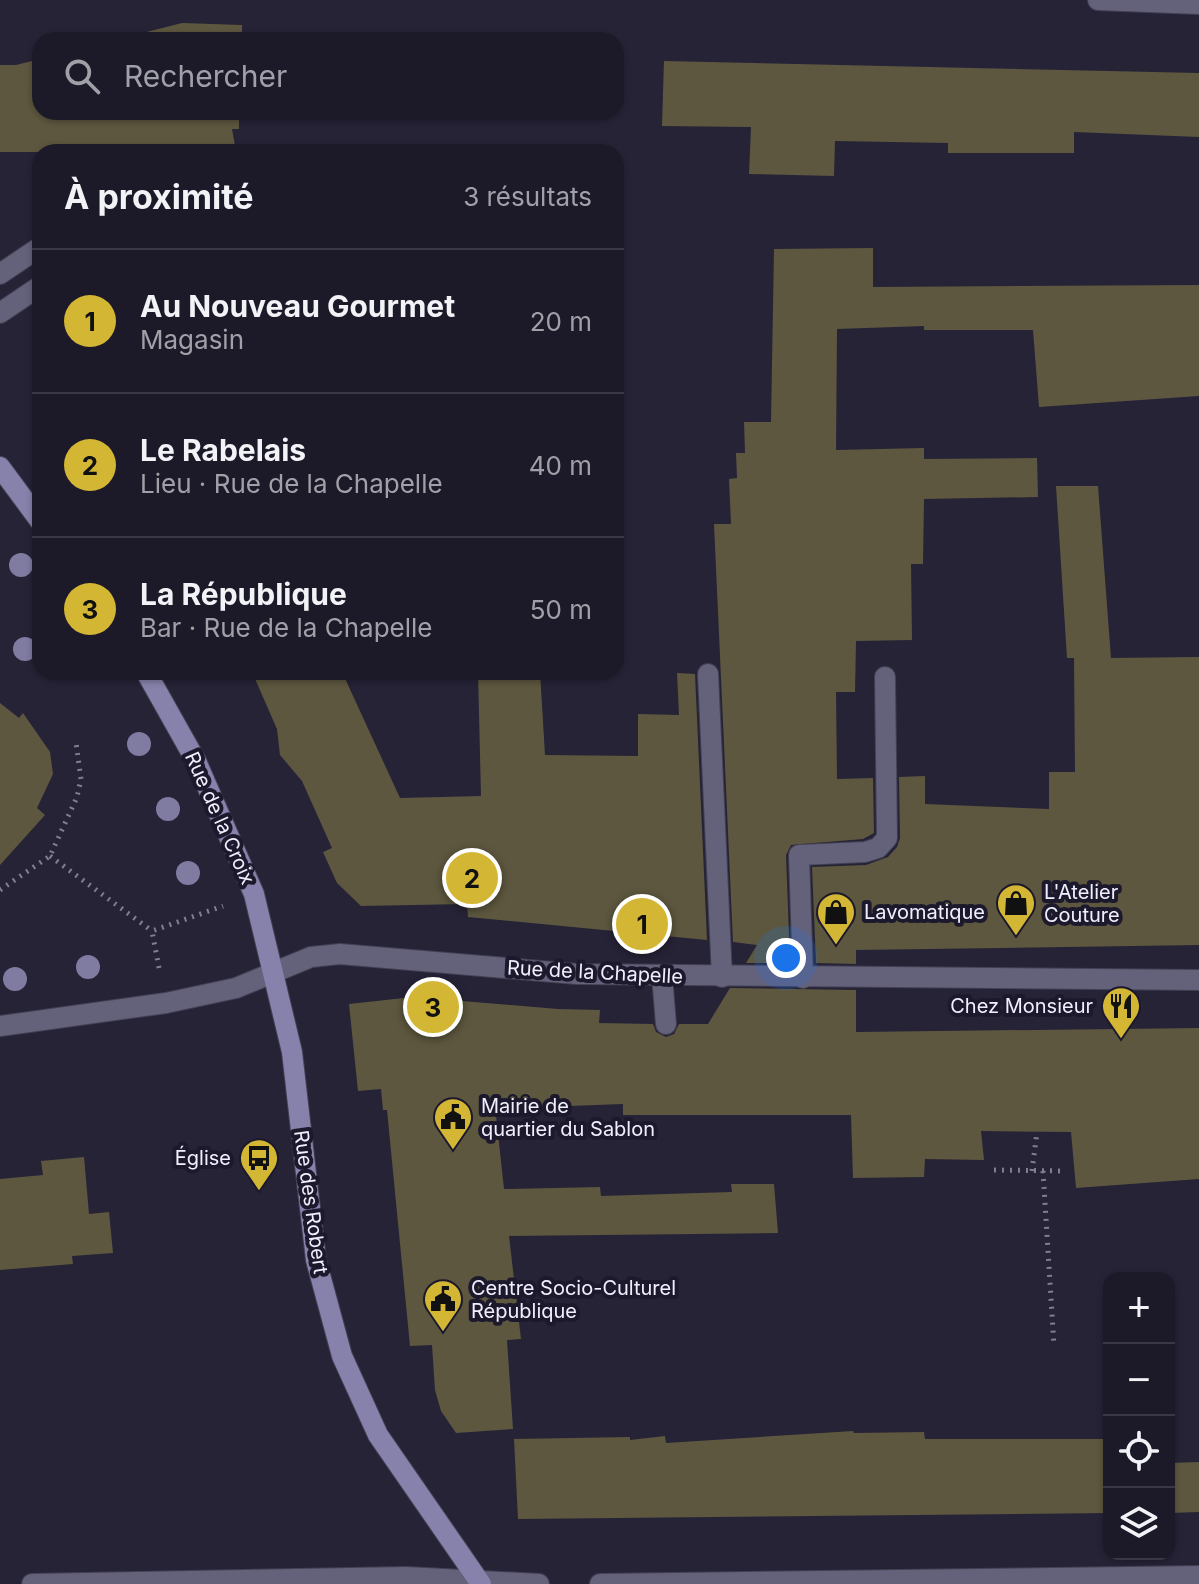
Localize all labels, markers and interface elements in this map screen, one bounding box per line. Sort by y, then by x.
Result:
search box [32,32,624,120]
icon: search [60,54,104,98]
text: Rechercher [124,58,287,94]
text: À proximité [64,176,254,217]
text: 3 résultats [463,181,592,212]
text: Au Nouveau Gourmet [140,288,455,324]
text: 1 [84,306,96,337]
text: 20 m [530,306,592,337]
text: Magasin [140,324,244,355]
text: Le Rabelais [140,432,306,468]
text: 2 [82,450,98,481]
text: 40 m [529,450,592,481]
text: Lieu · Rue de la Chapelle [140,468,443,499]
text: La République [140,576,347,612]
text: 3 [82,594,98,625]
text: 50 m [530,594,592,625]
text: Bar · Rue de la Chapelle [140,612,433,643]
street label: Rue de la Croix [180,748,260,888]
pin: 2 [446,848,498,908]
place label: L'Atelier Couture [1044,880,1120,927]
shop icon: L'Atelier Couture [995,882,1037,937]
shop icon: Lavomatique [815,891,857,946]
pin: 1 [616,894,668,954]
place label: Lavomatique [864,900,985,924]
your location [766,938,806,978]
street label: Rue de la Chapelle [506,955,684,989]
pin: 3 [407,977,459,1037]
restaurant icon: Chez Monsieur [1100,985,1142,1040]
place label: Chez Monsieur [950,994,1093,1018]
place label: Mairie de quartier du Sablon [481,1094,655,1141]
public building icon: Mairie de quartier du Sablon [432,1096,474,1151]
street label: Rue des Robert [289,1129,333,1276]
bus stop icon: Église [238,1137,280,1192]
place label: Église [175,1145,231,1170]
map controls [1103,1272,1175,1560]
button: + [1103,1272,1175,1344]
place label: Centre Socio-Culturel République [471,1276,676,1323]
public building icon: Centre Socio-Culturel République [422,1278,464,1333]
button: − [1103,1344,1175,1416]
button: locate [1103,1416,1175,1488]
button: layers [1103,1488,1175,1560]

